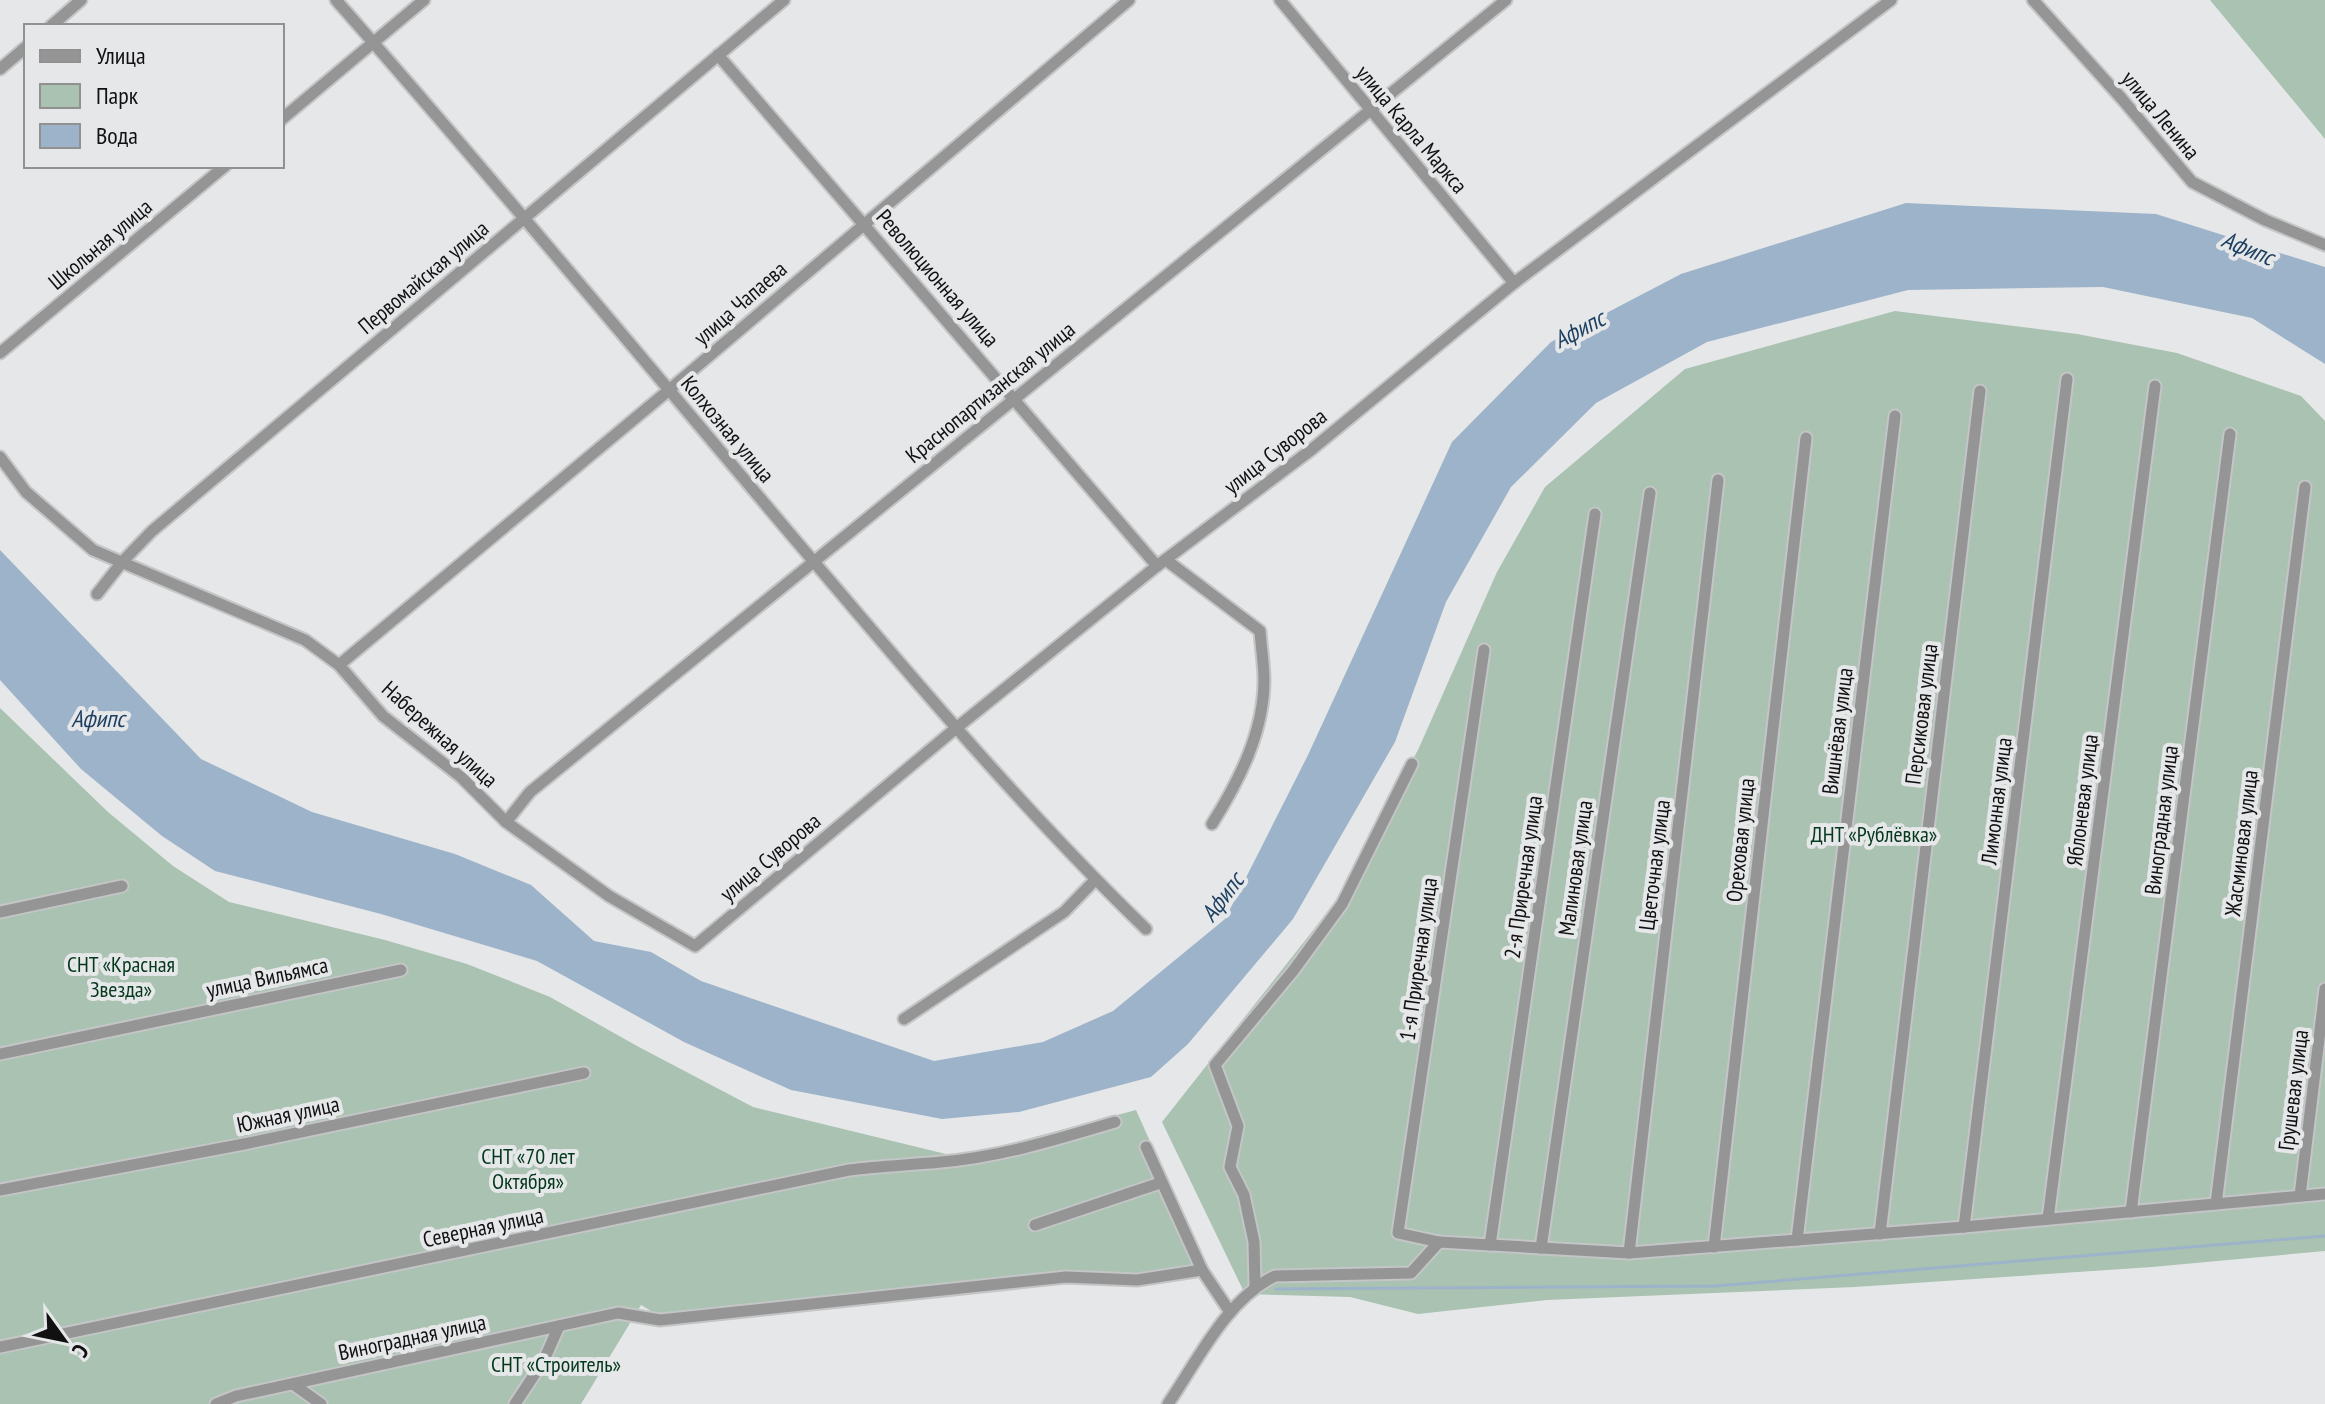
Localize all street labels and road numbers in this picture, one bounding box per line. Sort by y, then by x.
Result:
street label: улица Карла Маркса [1350,59,1474,199]
street label: улица Ленина [2116,65,2206,165]
street label: Школьная улица [42,192,158,296]
street label: Революционная улица [871,203,1005,353]
street label: Первомайская улица [352,214,494,340]
street label: улица Чапаева [688,255,792,351]
street label: Краснопартизанская улица [900,315,1080,469]
street label: Колхозная улица [675,370,781,488]
street label: улица Суворова [1218,402,1332,500]
street label: Персиковая улица [1898,642,1944,786]
street label: Вишнёвая улица [1815,666,1859,796]
street label: Набережная улица [376,675,504,793]
street label: Яблоневая улица [2060,732,2104,868]
street label: Лимонная улица [1974,736,2018,867]
street label: Виноградная улица [2138,744,2184,896]
street label: Жасминовая улица [2218,768,2264,919]
street label: Ореховая улица [1720,777,1760,903]
street label: 2-я Приречная улица [1498,794,1548,960]
street label: Цветочная улица [1632,798,1676,932]
street label: Малиновая улица [1552,799,1598,937]
street label: улица Суворова [714,807,826,907]
street label: 1-я Приречная улица [1393,876,1443,1042]
street label: улица Вильямса [204,950,330,1004]
street label: Грушевая улица [2272,1028,2314,1152]
street label: Южная улица [234,1089,342,1139]
street label: Северная улица [420,1201,546,1253]
street label: Виноградная улица [336,1308,488,1366]

